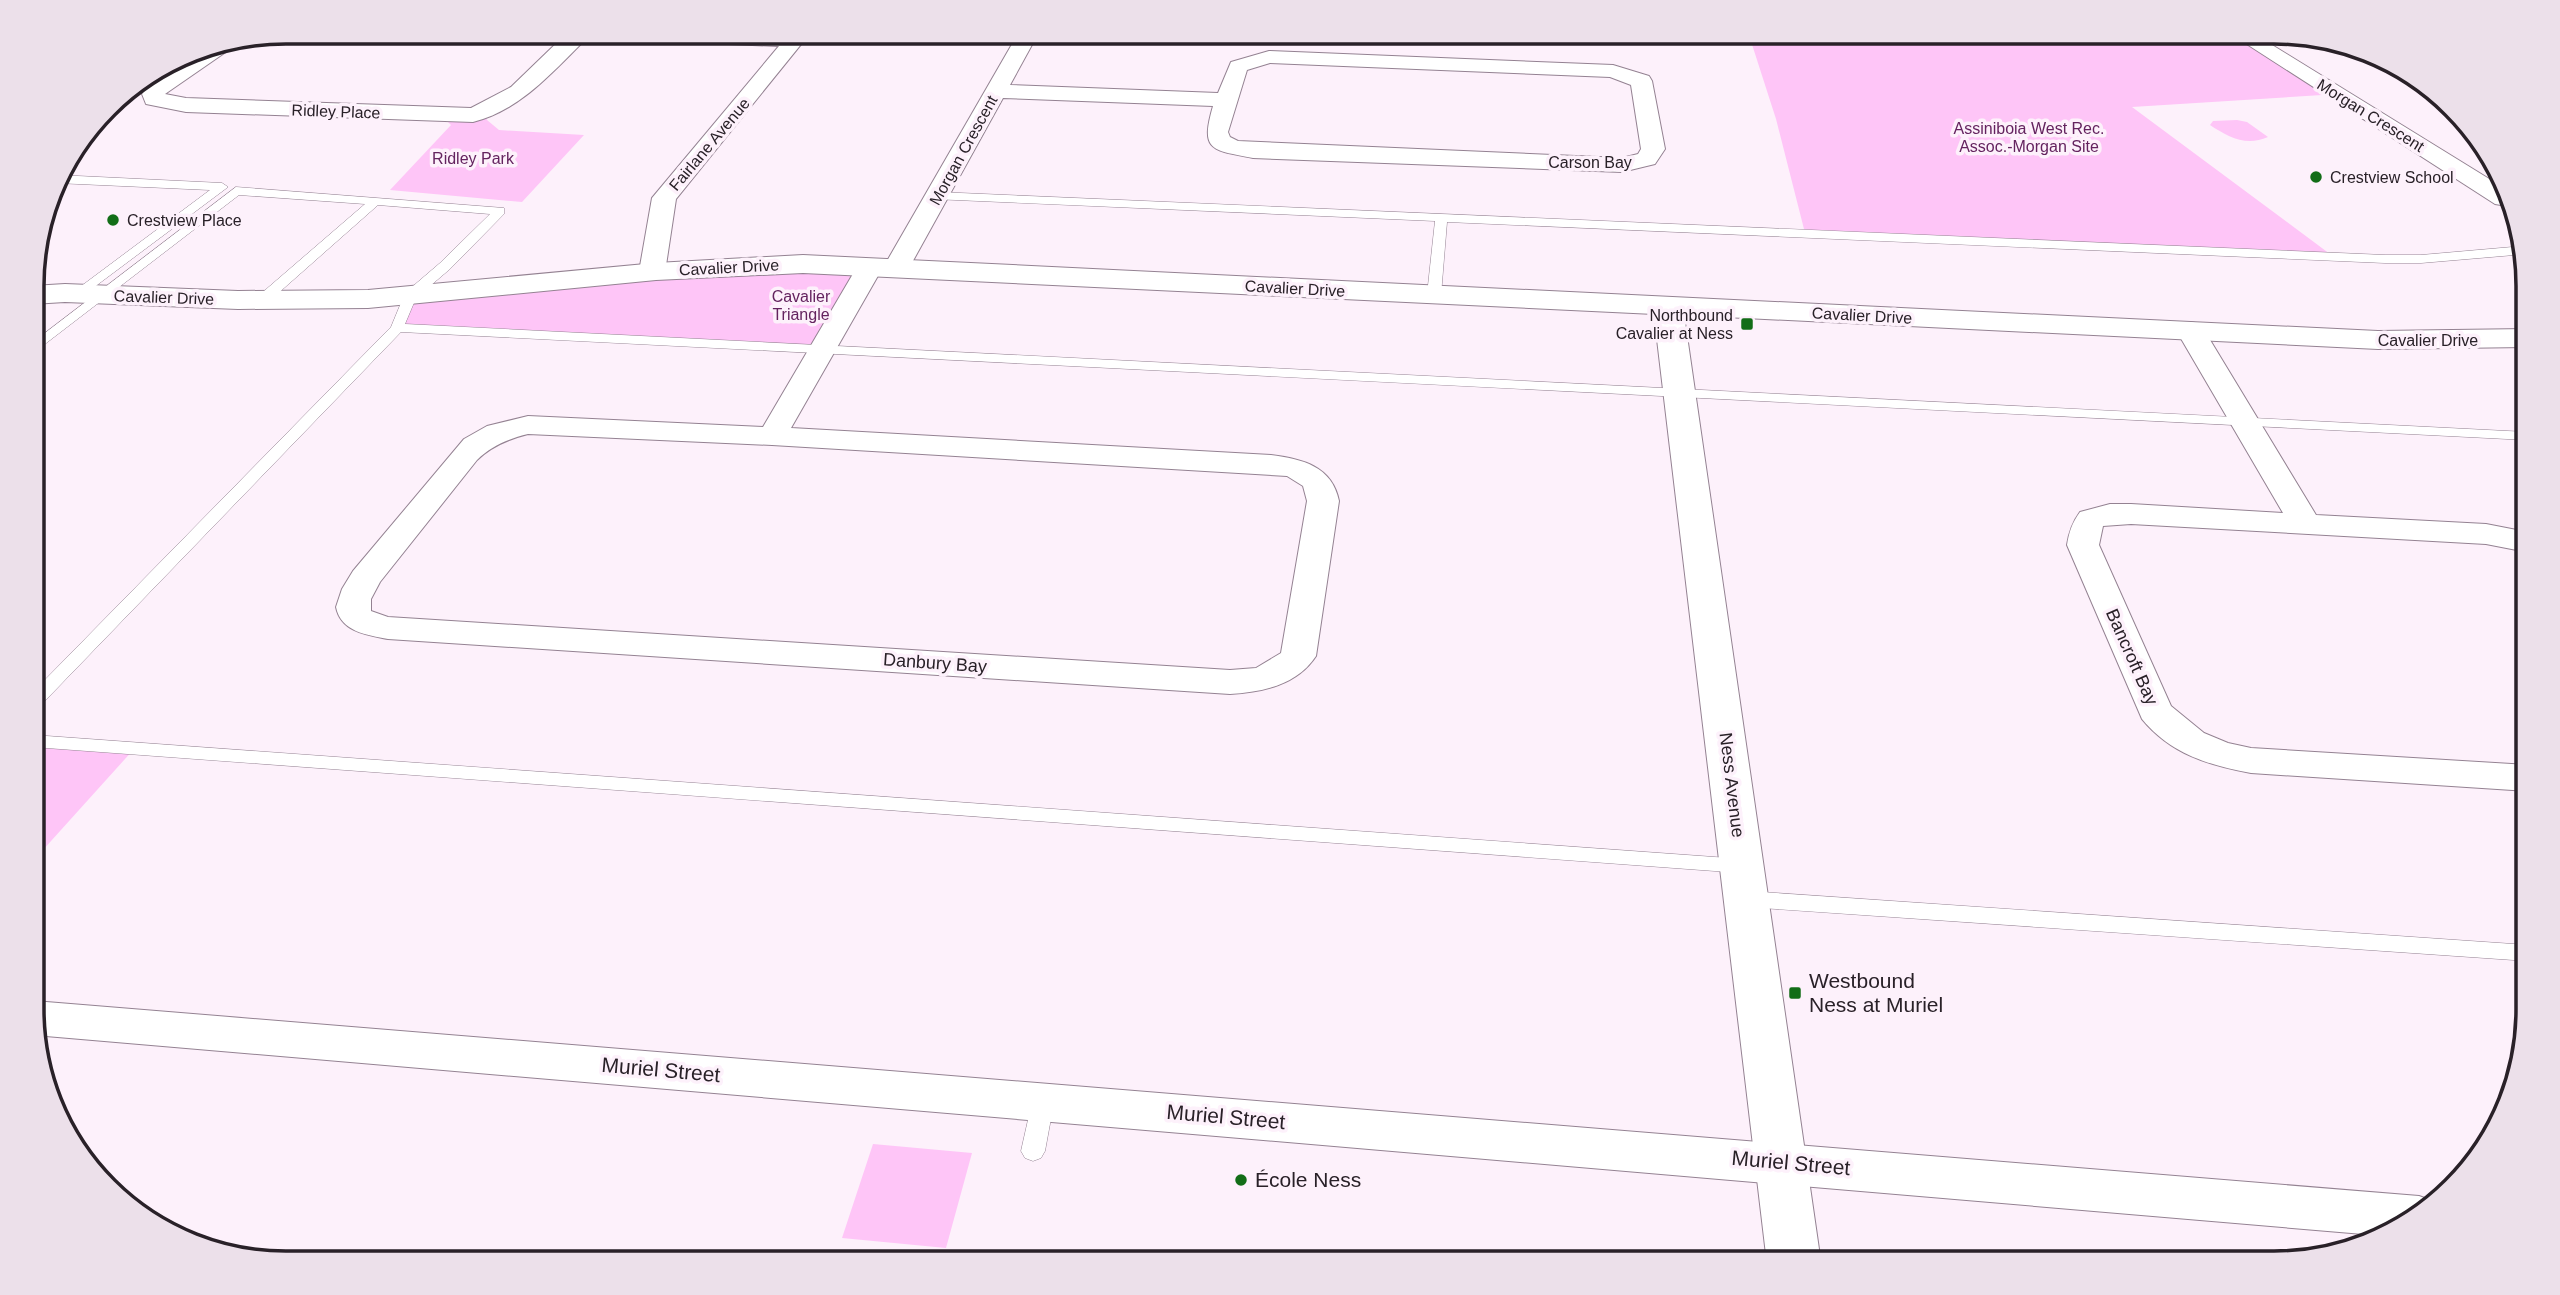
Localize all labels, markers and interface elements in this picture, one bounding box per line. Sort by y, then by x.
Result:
street label: Morgan Crescent [2314,76,2428,155]
street label: Morgan Crescent [926,92,1001,208]
street label: Fairlane Avenue [666,95,753,194]
street label: Ridley Place [291,101,381,122]
park label: Assiniboia West Rec. Assoc.-Morgan Site [1954,120,2104,155]
park label: Ridley Park [432,150,515,167]
street label: Carson Bay [1548,154,1632,171]
marker: Crestview School [2308,169,2324,185]
place label: Crestview School [2330,169,2454,186]
marker: Crestview Place [105,212,121,228]
place label: Crestview Place [127,212,242,229]
street label: Cavalier Drive [678,256,780,279]
street label: Cavalier Drive [1244,277,1346,300]
street label: Cavalier Drive [113,287,215,308]
park label: Cavalier Triangle [772,288,831,323]
street label: Cavalier Drive [1811,304,1913,327]
place label: Northbound Cavalier at Ness [1616,307,1733,342]
marker: Northbound Cavalier at Ness [1739,316,1755,332]
street label: Cavalier Drive [2378,332,2478,349]
street label: Bancroft Bay [2102,606,2162,708]
street label: Danbury Bay [882,649,988,677]
street label: Ness Avenue [1716,731,1748,839]
place label: Westbound Ness at Muriel [1809,969,1943,1016]
marker: Westbound Ness at Muriel [1787,985,1803,1001]
street label: Muriel Street [601,1053,721,1086]
street label: Muriel Street [1166,1100,1286,1133]
street label: Muriel Street [1731,1146,1851,1179]
place label: École Ness [1255,1168,1361,1191]
marker: École Ness [1233,1172,1249,1188]

